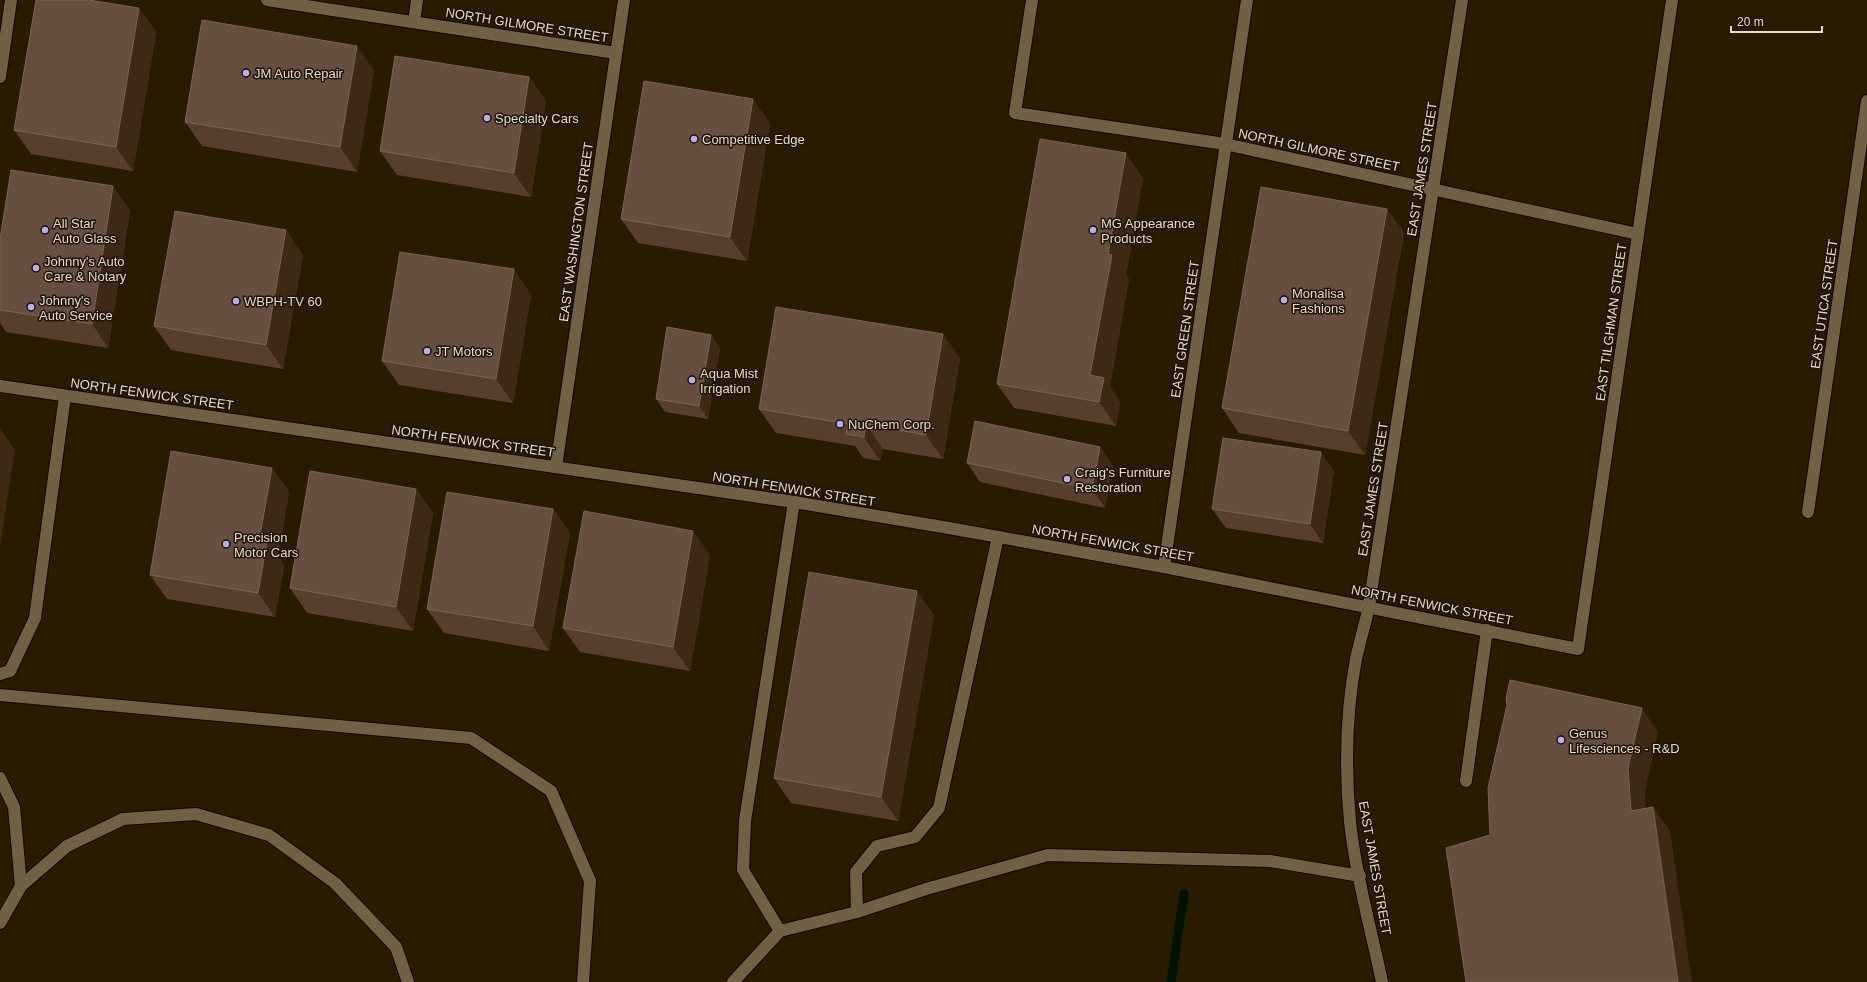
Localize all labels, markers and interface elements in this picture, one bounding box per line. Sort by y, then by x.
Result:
street label: NORTH GILMORE STREET [445,5,609,45]
scale bar [1731,8,1822,34]
text: 20 m [1737,15,1764,29]
place label: JM Auto Repair [254,66,344,81]
marker: JM Auto Repair [241,68,251,78]
street label: EAST JAMES STREET [1404,101,1440,237]
place label: Specialty Cars [495,111,579,126]
marker: Specialty Cars [482,113,492,123]
street label: NORTH GILMORE STREET [1237,126,1401,174]
place label: Competitive Edge [702,132,805,147]
marker: Competitive Edge [689,134,699,144]
street label: EAST WASHINGTON STREET [556,141,596,323]
place label: All Star Auto Glass [53,216,117,246]
place label: MG Appearance Products [1101,216,1195,246]
marker: All Star Auto Glass [40,225,50,235]
marker: MG Appearance Products [1088,225,1098,235]
street label: EAST UTICA STREET [1807,238,1841,370]
street label: EAST TILGHMAN STREET [1592,242,1630,402]
place label: Johnny's Auto Care & Notary [44,254,127,284]
street label: EAST GREEN STREET [1168,259,1202,399]
marker: Johnny's Auto Care & Notary [31,263,41,273]
place label: Monalisa Fashions [1292,286,1345,316]
place label: Johnny's Auto Service [39,293,113,323]
place label: WBPH-TV 60 [244,294,322,309]
marker: Monalisa Fashions [1279,295,1289,305]
marker: WBPH-TV 60 [231,296,241,306]
marker: Johnny's Auto Service [26,302,36,312]
place label: JT Motors [435,344,493,359]
marker: JT Motors [422,346,432,356]
place label: Aqua Mist Irrigation [700,366,758,396]
street label: NORTH FENWICK STREET [70,375,235,413]
marker: Aqua Mist Irrigation [687,375,697,385]
place label: NuChem Corp. [848,417,935,432]
marker: NuChem Corp. [835,419,845,429]
street label: EAST JAMES STREET [1355,421,1391,557]
street label: NORTH FENWICK STREET [391,422,556,460]
place label: Craig's Furniture Restoration [1075,465,1171,495]
street label: NORTH FENWICK STREET [712,469,876,509]
marker: Craig's Furniture Restoration [1062,474,1072,484]
street label: NORTH FENWICK STREET [1031,521,1195,565]
place label: Precision Motor Cars [234,530,299,560]
marker: Precision Motor Cars [221,539,231,549]
street label: NORTH FENWICK STREET [1350,582,1514,628]
place label: Genus Lifesciences - R&D [1569,726,1680,756]
marker: Genus Lifesciences - R&D [1556,735,1566,745]
street label: EAST JAMES STREET [1356,800,1394,936]

